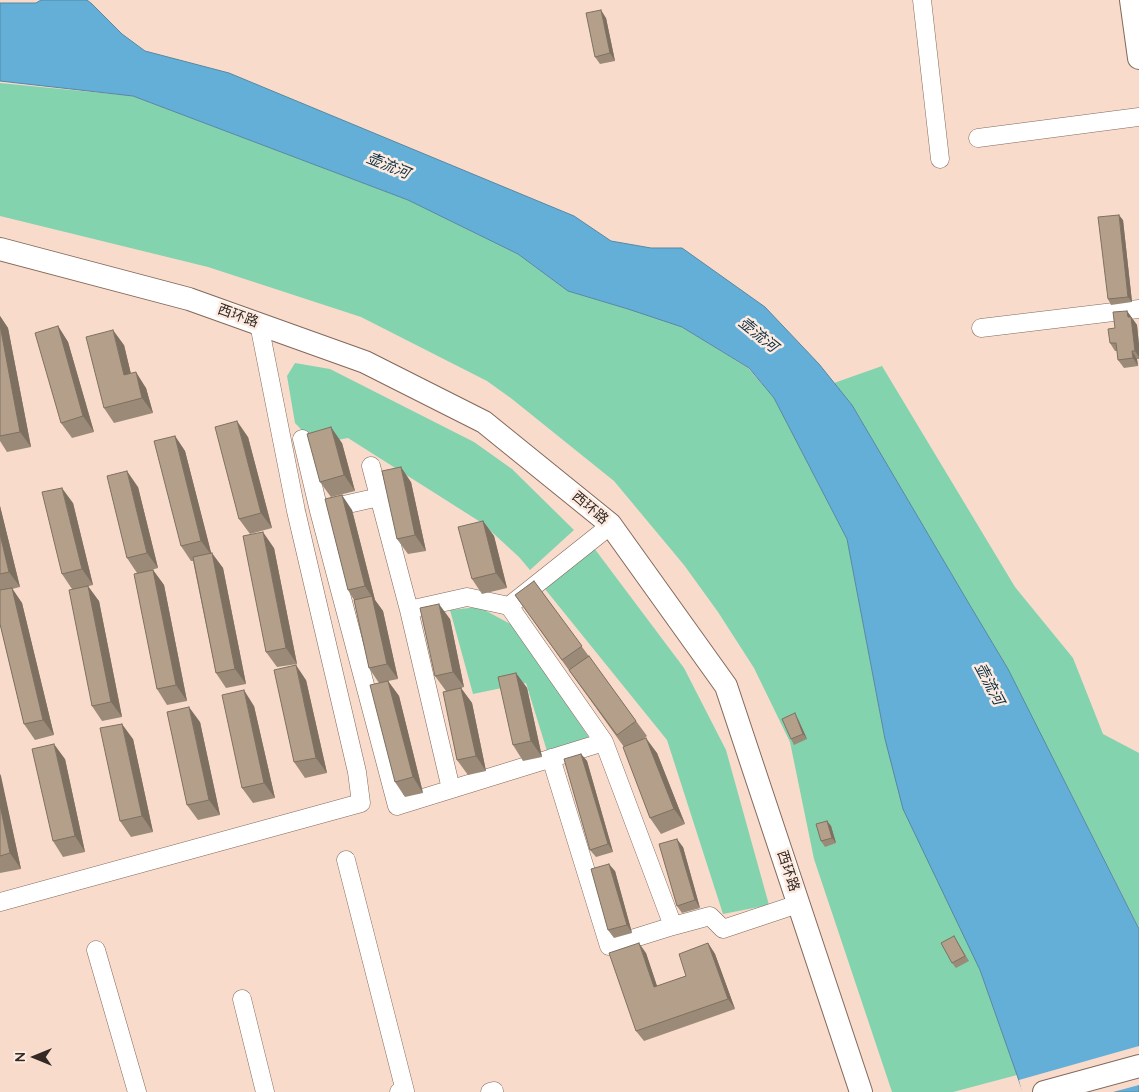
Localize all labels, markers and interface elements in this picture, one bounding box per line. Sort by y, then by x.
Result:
water label: 壶流河 [364,149,412,183]
street label: 西环路 [215,301,261,331]
water label: 壶流河 [735,314,781,356]
street label: 西环路 [569,488,611,528]
water label: 壶流河 [970,660,1008,708]
street label: 西环路 [774,848,802,894]
north arrow [10,1032,60,1082]
text: N [11,1052,29,1062]

